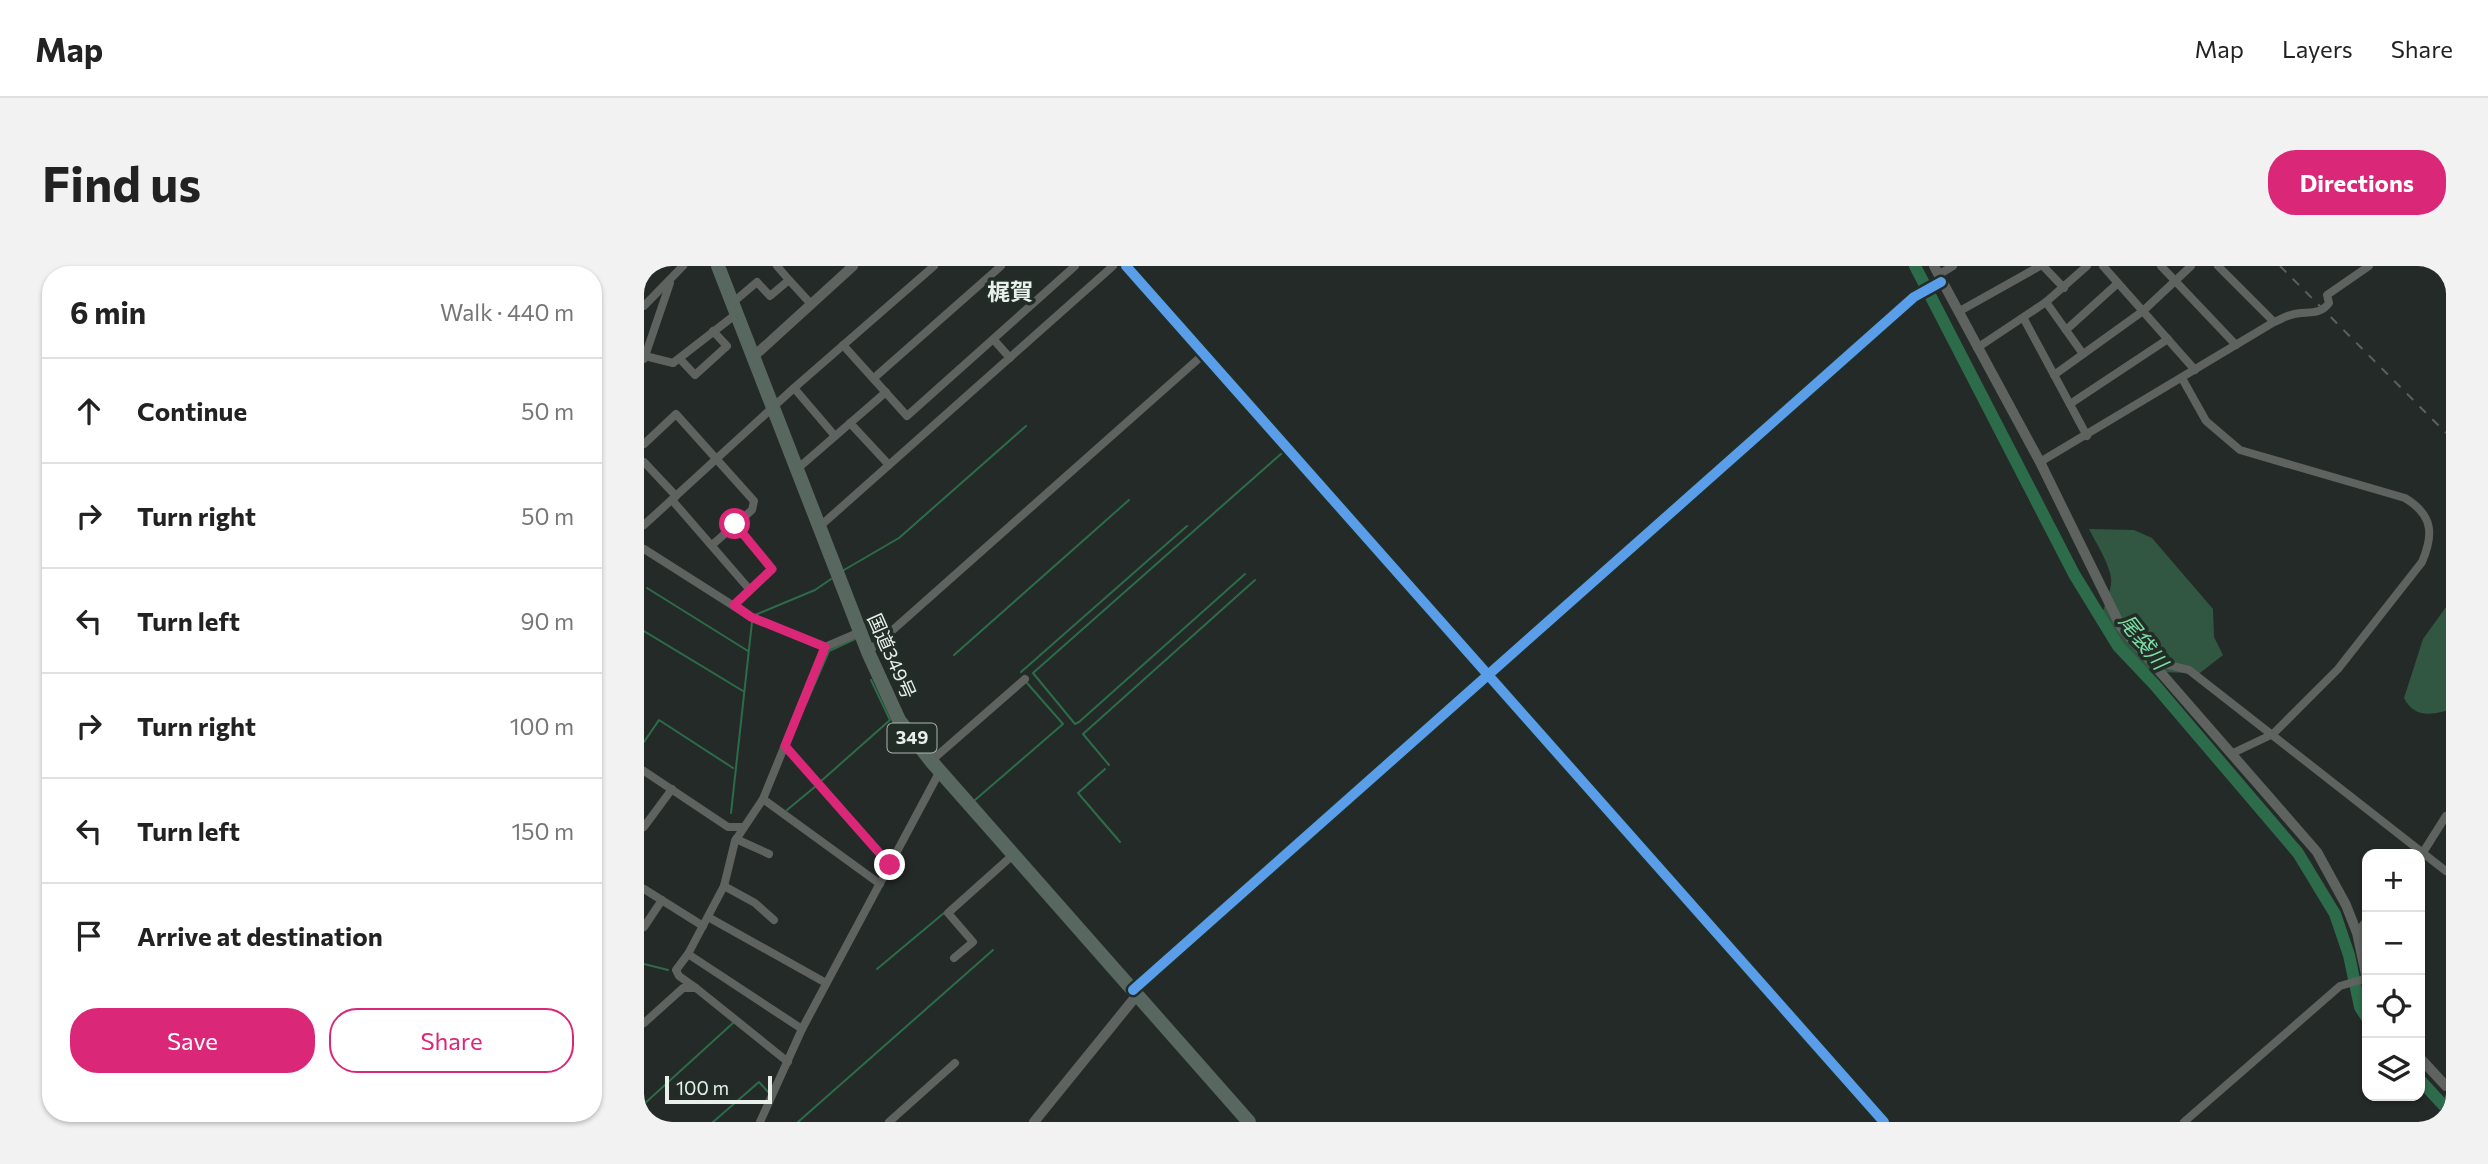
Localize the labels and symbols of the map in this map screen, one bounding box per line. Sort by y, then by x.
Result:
district label: 梶賀 [987,277,1033,305]
route start [719,508,750,539]
water label: 尾袋川 [2115,609,2175,675]
street label: 国道349号 [863,610,921,702]
road number: 349 [888,724,936,752]
route end [874,849,905,880]
scale bar [665,1073,772,1105]

